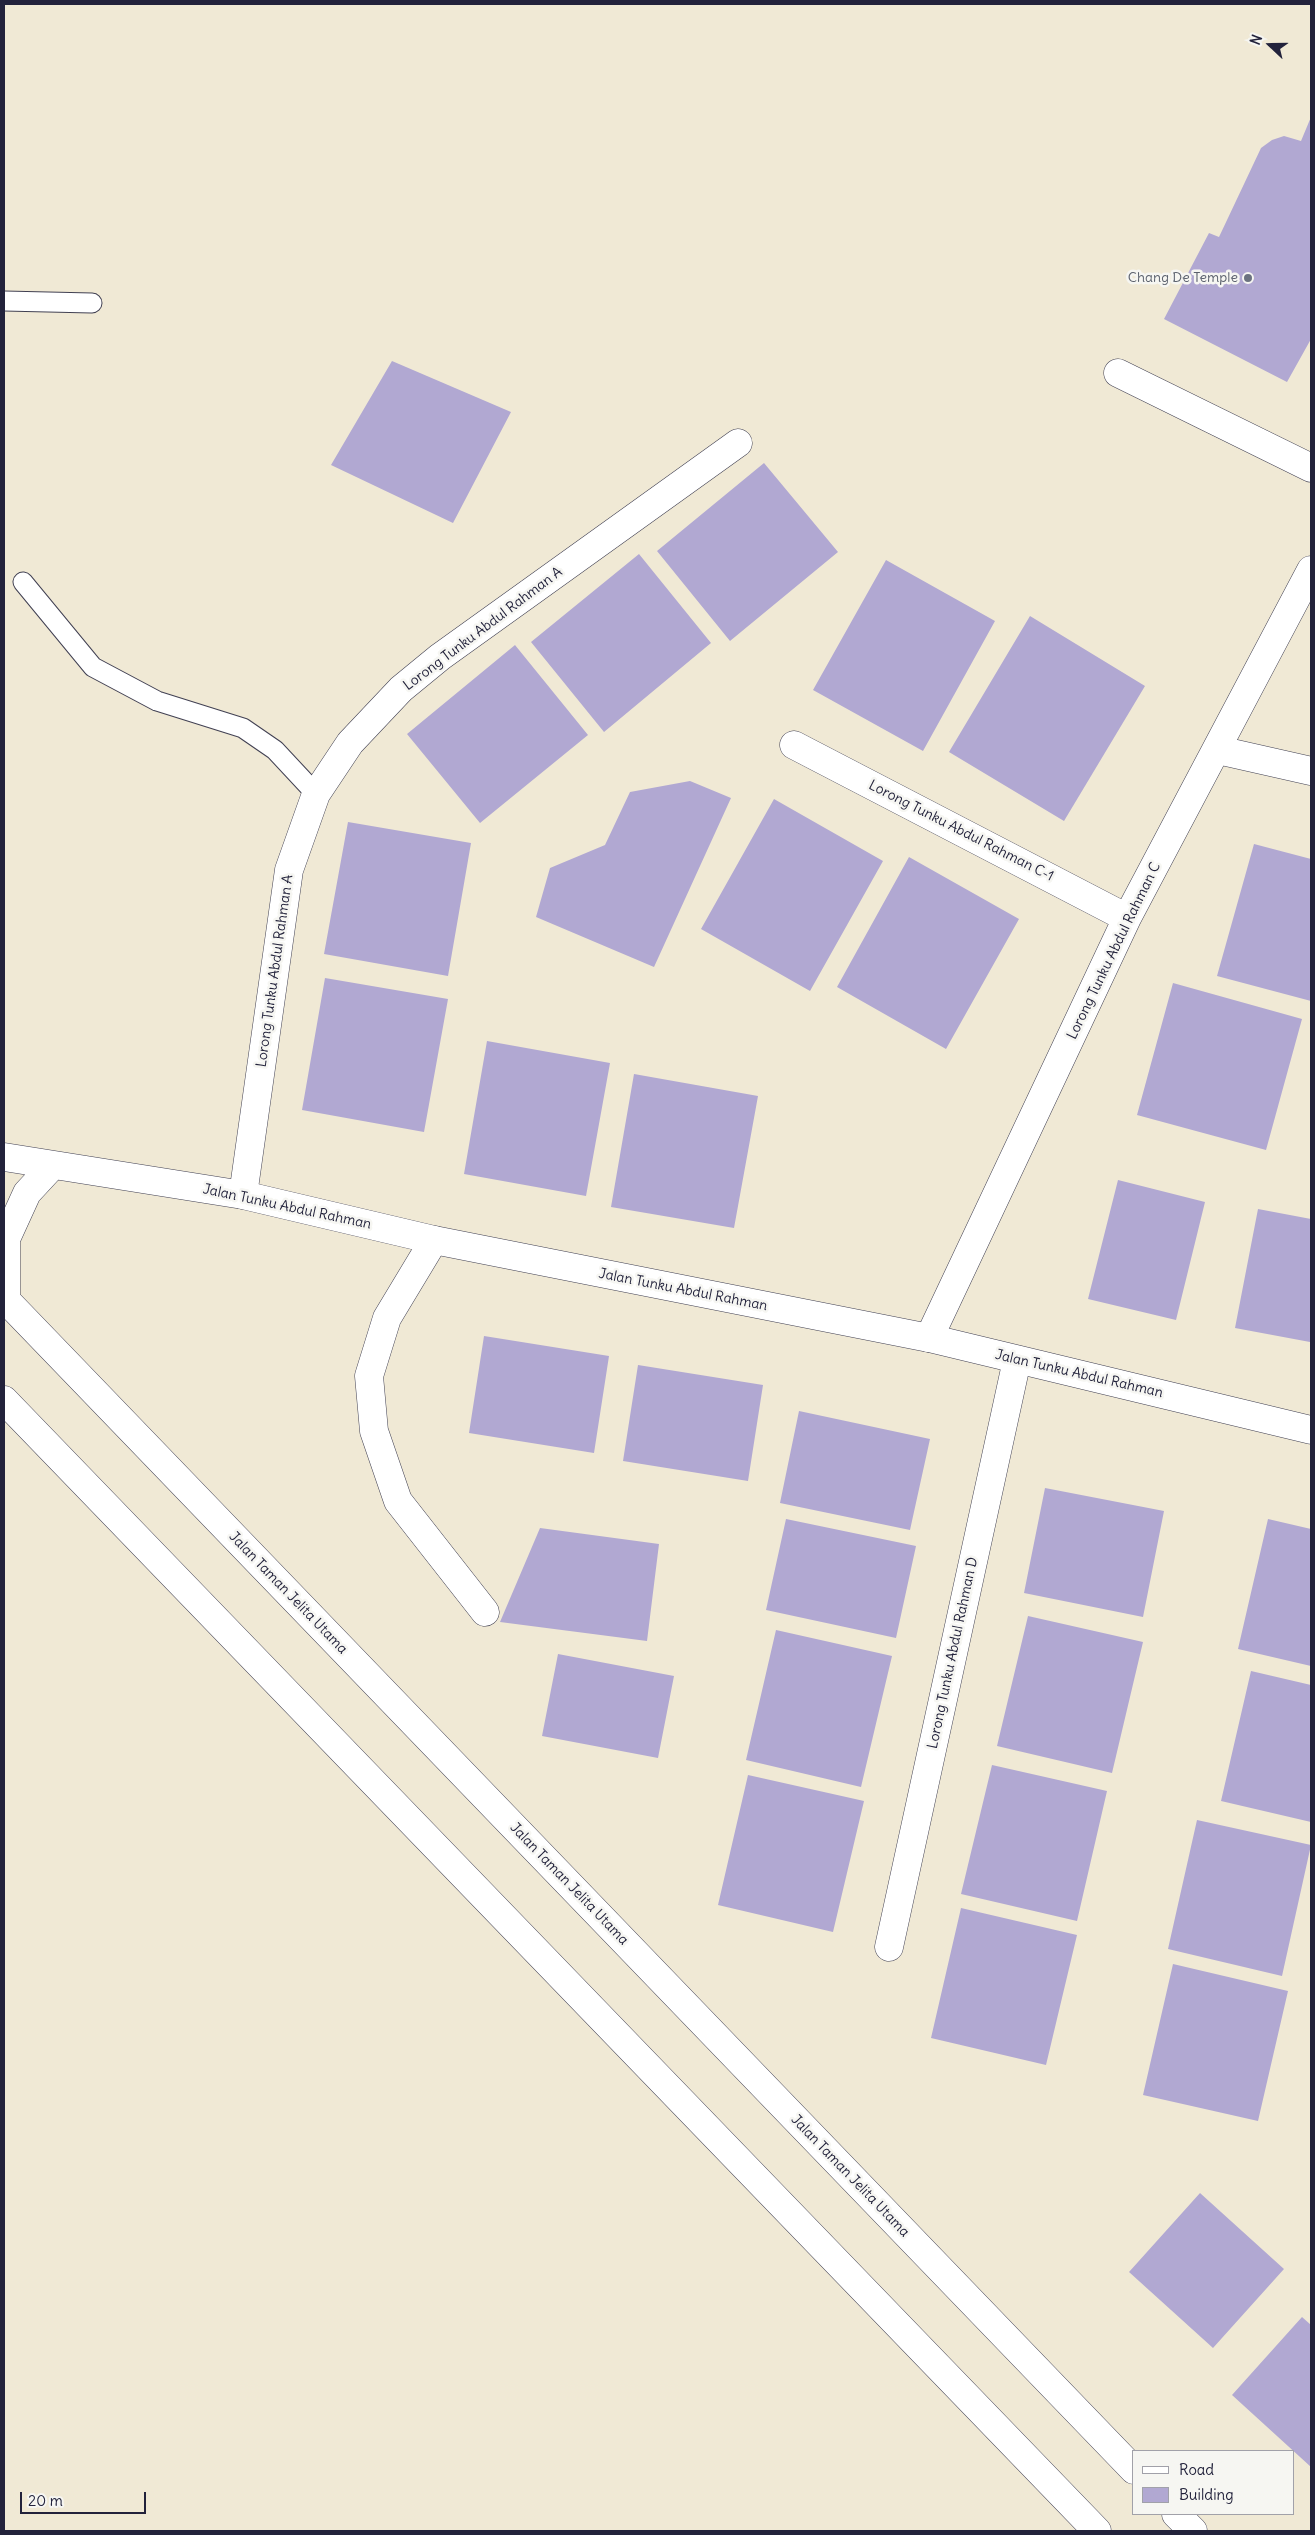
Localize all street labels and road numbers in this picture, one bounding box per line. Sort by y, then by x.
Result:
street label: Lorong Tunku Abdul Rahman A [400,564,566,694]
street label: Lorong Tunku Abdul Rahman C-1 [866,777,1056,885]
street label: Lorong Tunku Abdul Rahman C [1064,860,1164,1042]
street label: Lorong Tunku Abdul Rahman A [253,874,297,1068]
street label: Jalan Tunku Abdul Rahman [201,1181,373,1233]
street label: Jalan Tunku Abdul Rahman [597,1265,769,1315]
street label: Jalan Tunku Abdul Rahman [993,1346,1165,1402]
street label: Jalan Taman Jelita Utama [225,1528,351,1658]
street label: Lorong Tunku Abdul Rahman D [924,1556,982,1750]
street label: Jalan Taman Jelita Utama [506,1819,632,1949]
street label: Jalan Taman Jelita Utama [787,2111,913,2241]

